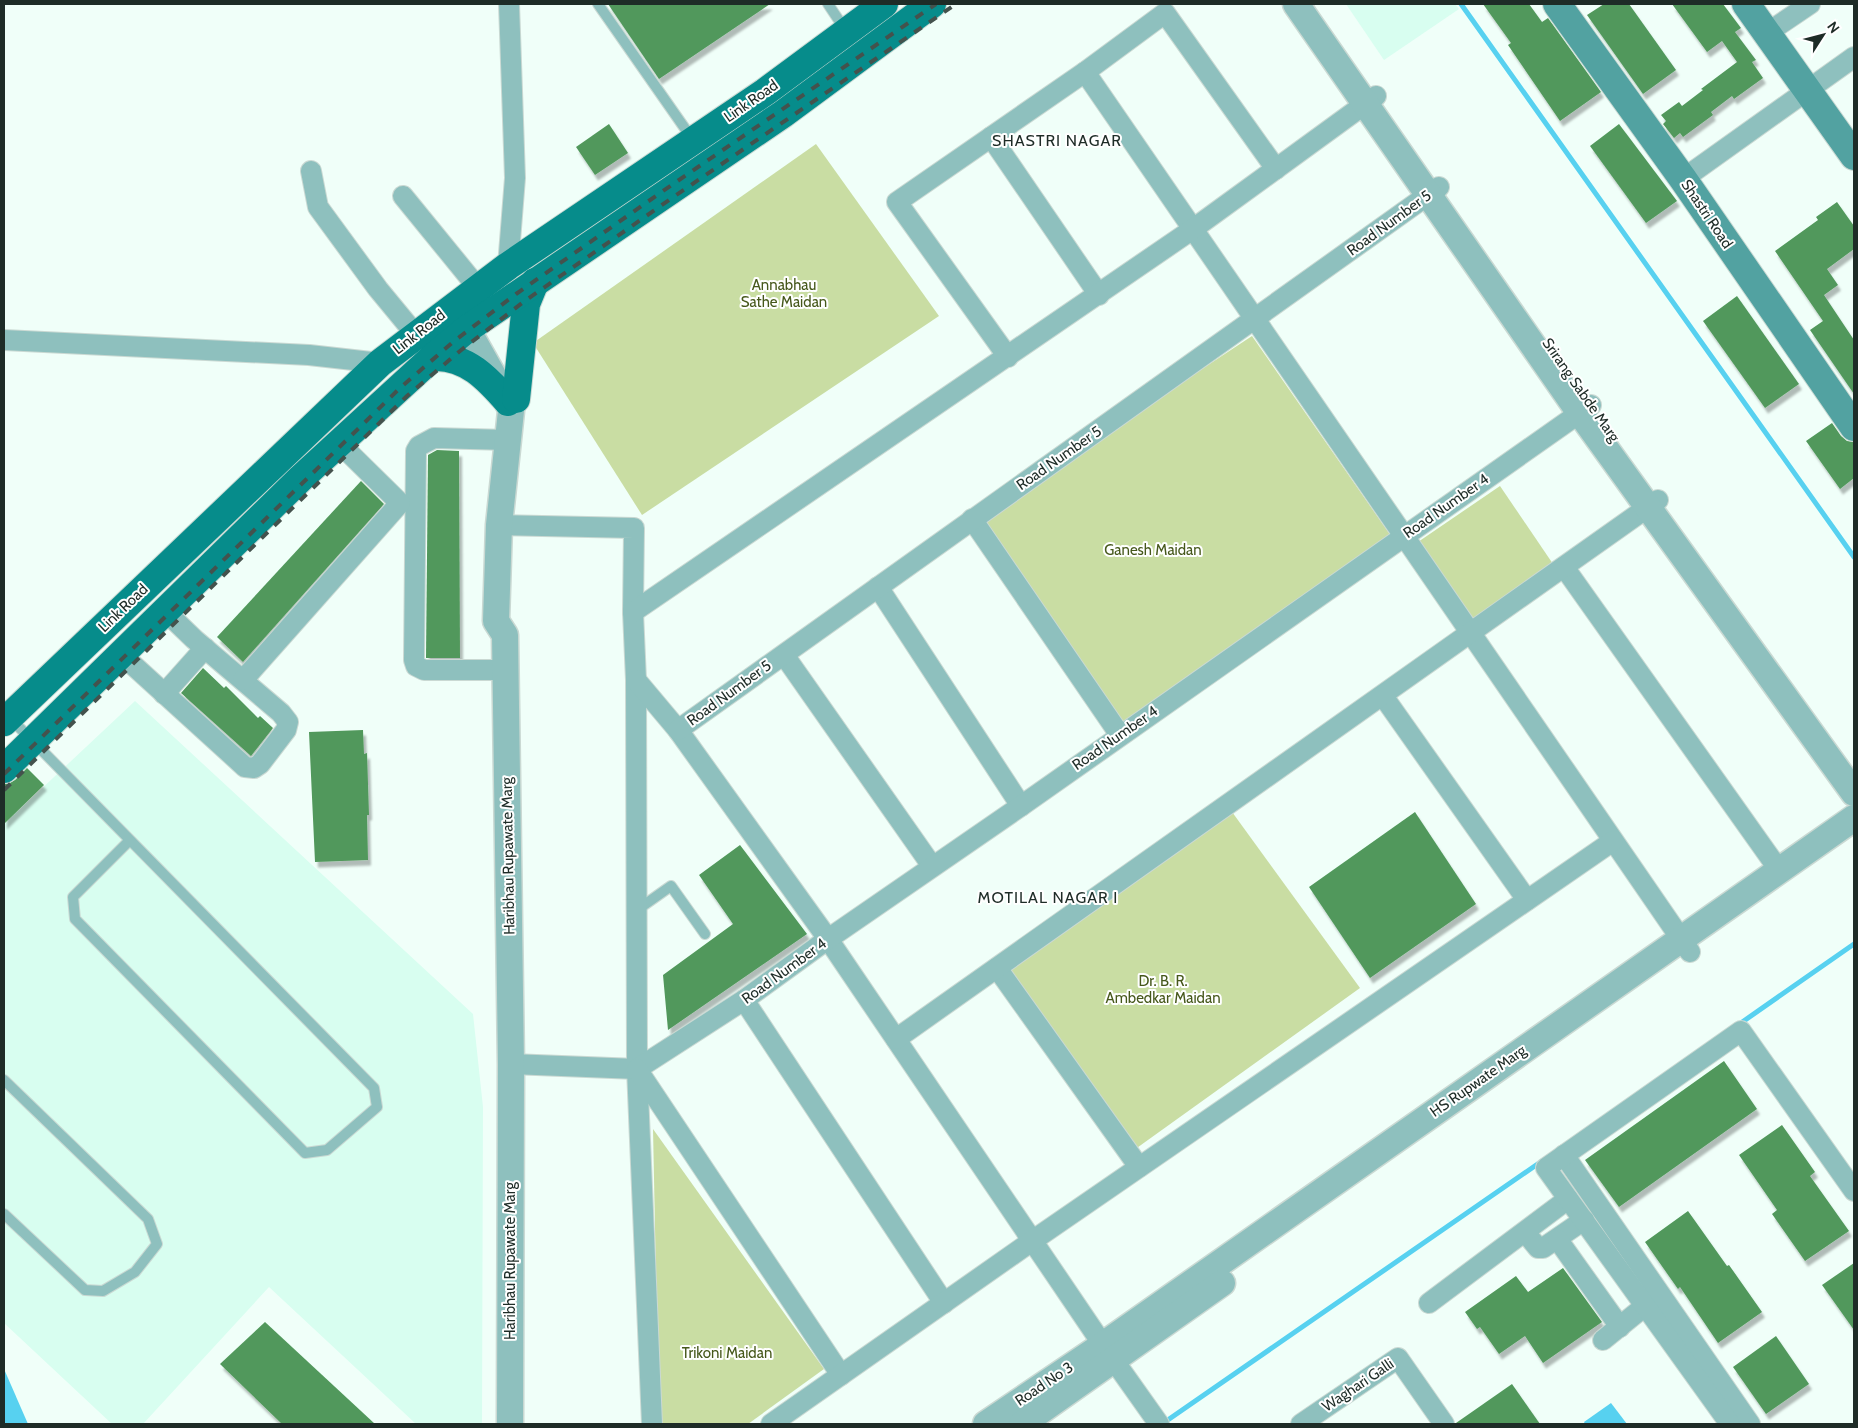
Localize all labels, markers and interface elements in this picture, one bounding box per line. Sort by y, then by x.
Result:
north arrow [1798,10,1848,60]
text: N [1823,18,1844,37]
street label: Link Road [721,76,781,126]
district label: SHASTRI NAGAR [992,131,1122,150]
street label: Shastri Road [1677,176,1737,252]
street label: Road Number 5 [1343,186,1435,260]
park label: Annabhau Sathe Maidan [741,276,827,311]
street label: Link Road [389,306,449,358]
street label: Srirang Sabde Marg [1538,335,1624,446]
street label: Road Number 5 [1013,422,1105,494]
street label: Road Number 4 [1400,470,1492,542]
park label: Ganesh Maidan [1104,541,1202,559]
street label: Link Road [95,580,151,636]
street label: Road Number 5 [683,656,775,730]
street label: Road Number 4 [1069,702,1161,774]
street label: Haribhau Rupawate Marg [498,776,518,935]
district label: MOTILAL NAGAR I [978,888,1118,907]
street label: Road Number 4 [738,934,830,1008]
park label: Dr. B. R. Ambedkar Maidan [1105,972,1221,1007]
street label: HS Rupwate Marg [1427,1041,1530,1121]
street label: Haribhau Rupawate Marg [501,1182,519,1340]
park label: Trikoni Maidan [682,1344,772,1362]
street label: Waghari Galli [1319,1354,1397,1416]
street label: Road No 3 [1012,1358,1076,1410]

